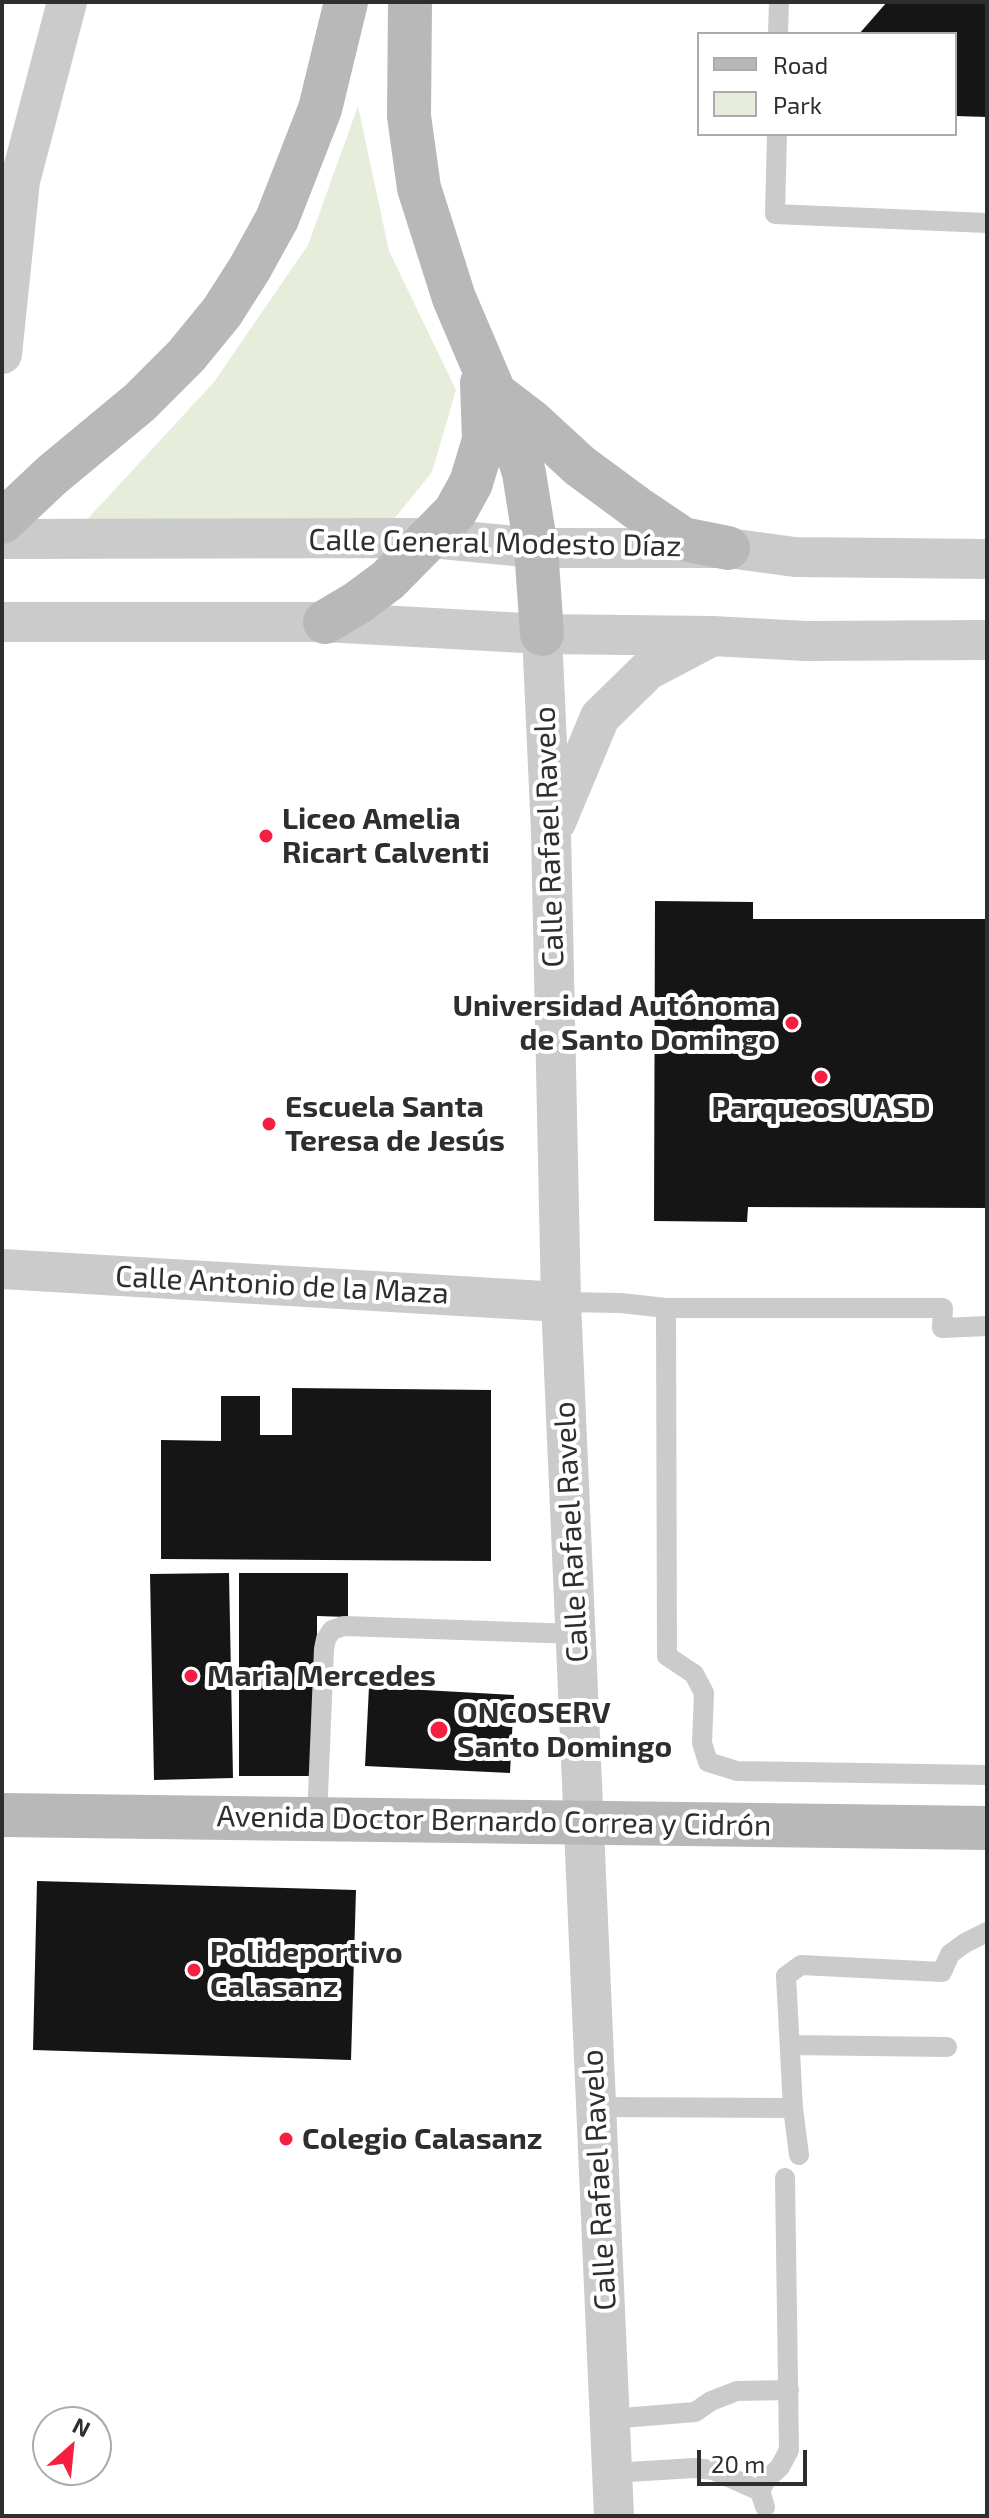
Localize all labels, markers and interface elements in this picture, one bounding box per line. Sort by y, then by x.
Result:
legend [697,32,957,136]
text: Road [773,50,828,79]
text: Park [773,90,822,119]
street label: Calle General Modesto Díaz [308,522,682,564]
street label: Calle Rafael Ravelo [526,706,572,968]
place label: Liceo Amelia Ricart Calventi [282,801,490,872]
marker: Liceo Amelia Ricart Calventi [257,827,275,845]
place label: Universidad Autónoma de Santo Domingo [452,988,776,1058]
marker: Universidad Autónoma de Santo Domingo [783,1014,801,1032]
marker: Parqueos UASD [812,1068,830,1086]
place label: Escuela Santa Teresa de Jesús [285,1089,505,1160]
place label: Parqueos UASD [712,1090,930,1126]
marker: Escuela Santa Teresa de Jesús [260,1115,278,1133]
street label: Calle Antonio de la Maza [114,1258,450,1312]
street label: Calle Rafael Ravelo [546,1400,596,1664]
place label: Maria Mercedes [207,1658,436,1694]
marker: Maria Mercedes [182,1667,200,1685]
place label: ONCOSERV Santo Domingo [457,1695,672,1766]
marker: ONCOSERV Santo Domingo [428,1719,450,1741]
street label: Avenida Doctor Bernardo Correa y Cidrón [216,1798,772,1844]
place label: Polideportivo Calasanz [210,1935,403,2006]
marker: Polideportivo Calasanz [185,1961,203,1979]
street label: Calle Rafael Ravelo [574,2048,624,2312]
place label: Colegio Calasanz [302,2121,543,2157]
marker: Colegio Calasanz [277,2130,295,2148]
north arrow [32,2406,112,2486]
text: N [69,2411,95,2442]
scale bar [701,2434,811,2484]
text: 20 m [711,2449,765,2478]

